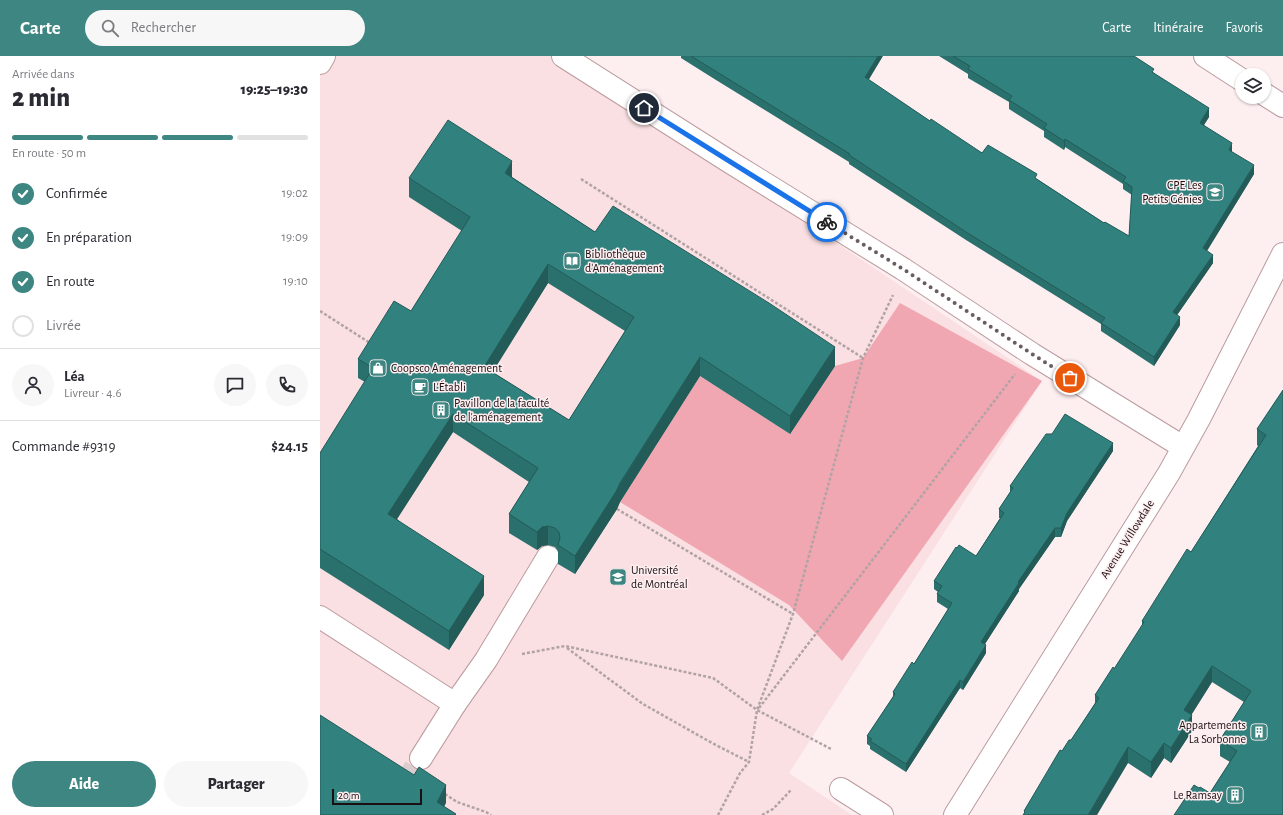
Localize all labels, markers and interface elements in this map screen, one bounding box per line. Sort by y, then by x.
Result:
search box [85,10,365,46]
icon: search [99,17,121,39]
text: Carte [20,19,61,38]
text: Rechercher [131,20,196,35]
text: Carte [1102,21,1131,35]
text: Itinéraire [1153,21,1203,35]
text: Favoris [1225,21,1263,35]
text: Arrivée dans [12,68,75,81]
map controls [1235,68,1271,104]
button: layers [1235,68,1271,104]
text: 19:25–19:30 [241,82,308,97]
text: 2 min [12,85,70,111]
pin [627,91,661,125]
icon: home [633,97,655,119]
text: En route · 50 m [12,147,86,160]
place label: CPE Les Petits Génies [1142,179,1202,205]
school or university icon: CPE Les Petits Génies [1205,182,1225,202]
icon: check [12,183,34,205]
text: Confirmée [46,186,107,201]
text: 19:02 [282,187,308,200]
courier [807,202,847,242]
icon: bike [816,211,838,233]
icon: check [12,227,34,249]
text: En préparation [46,230,132,245]
text: 19:09 [281,231,308,244]
place label: Bibliothèque d'Aménagement [585,248,663,274]
library icon: Bibliothèque d'Aménagement [562,251,582,271]
icon: check [12,271,34,293]
text: En route [46,274,95,289]
text: 19:10 [283,275,308,288]
text: Livrée [46,318,81,333]
shop icon: Coopsco Aménagement [368,358,388,378]
pin [1053,361,1087,395]
place label: Coopsco Aménagement [391,362,502,374]
button: person [12,364,54,406]
button: chat [214,364,256,406]
button: phone [266,364,308,406]
icon: bag [1059,367,1081,389]
text: Léa [64,369,85,384]
cafe icon: L'Établi [410,377,430,397]
place label: L'Établi [433,380,466,393]
text: Livreur · 4.6 [64,387,122,400]
place label: Pavillon de la faculté de l'aménagement [454,397,549,423]
building icon: Pavillon de la faculté de l'aménagement [431,400,451,420]
text: Commande #9319 [12,439,115,454]
text: $24.15 [271,439,308,454]
street label: Avenue Willowdale [1098,497,1156,581]
place label: Université de Montréal [631,564,688,590]
school or university icon: Université de Montréal [608,567,628,587]
place label: Appartements La Sorbonne [1179,719,1246,745]
building icon: Appartements La Sorbonne [1249,722,1269,742]
button: Aide [12,761,156,807]
button: Partager [164,761,308,807]
building icon: Le Ramsay [1225,785,1245,805]
scale bar [332,787,422,806]
place label: Le Ramsay [1173,789,1222,802]
text: 20 m [338,790,359,801]

